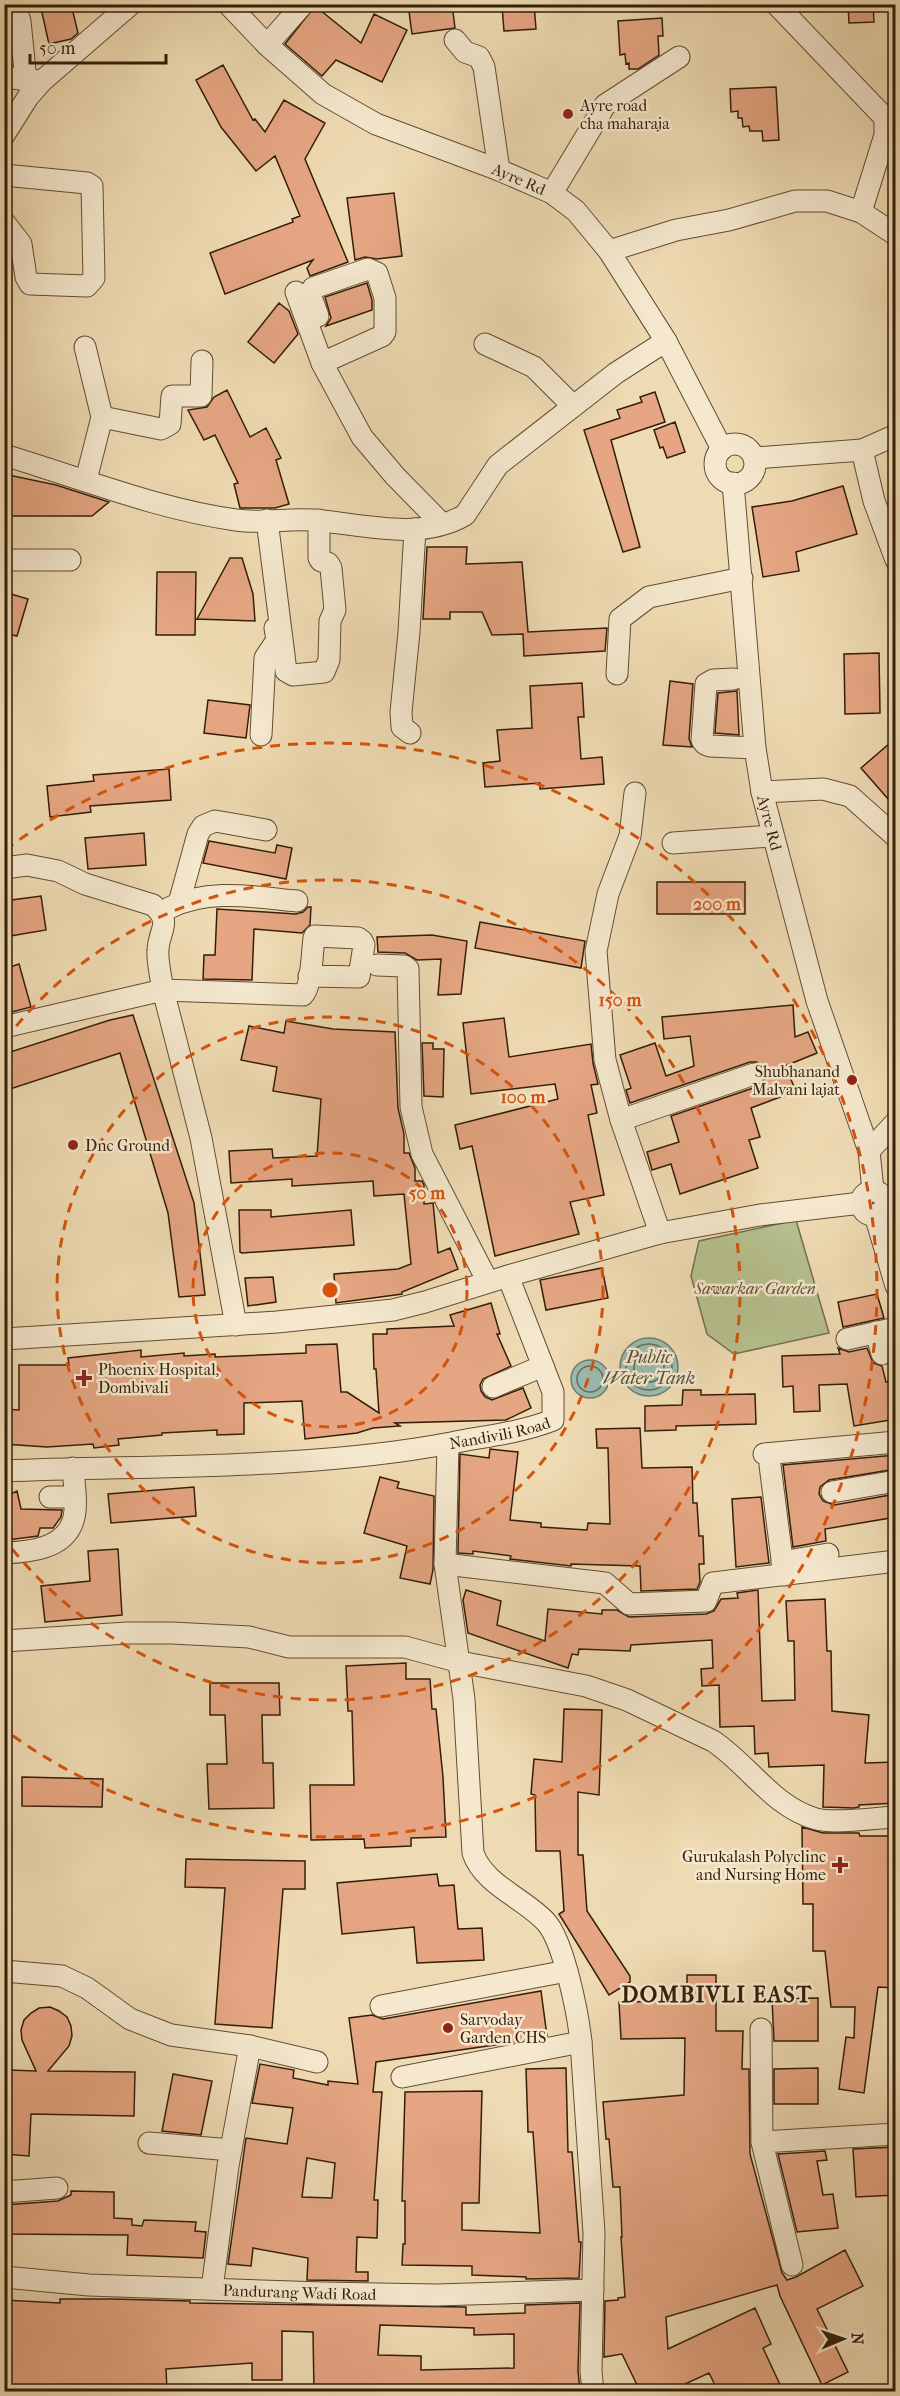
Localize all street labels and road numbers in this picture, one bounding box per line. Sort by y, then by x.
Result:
street label: Ayre Rd [489,158,549,199]
street label: Ayre Rd [753,792,786,853]
street label: Nandivili Road [448,1412,553,1453]
street label: Pandurang Wadi Road [222,2280,377,2303]

